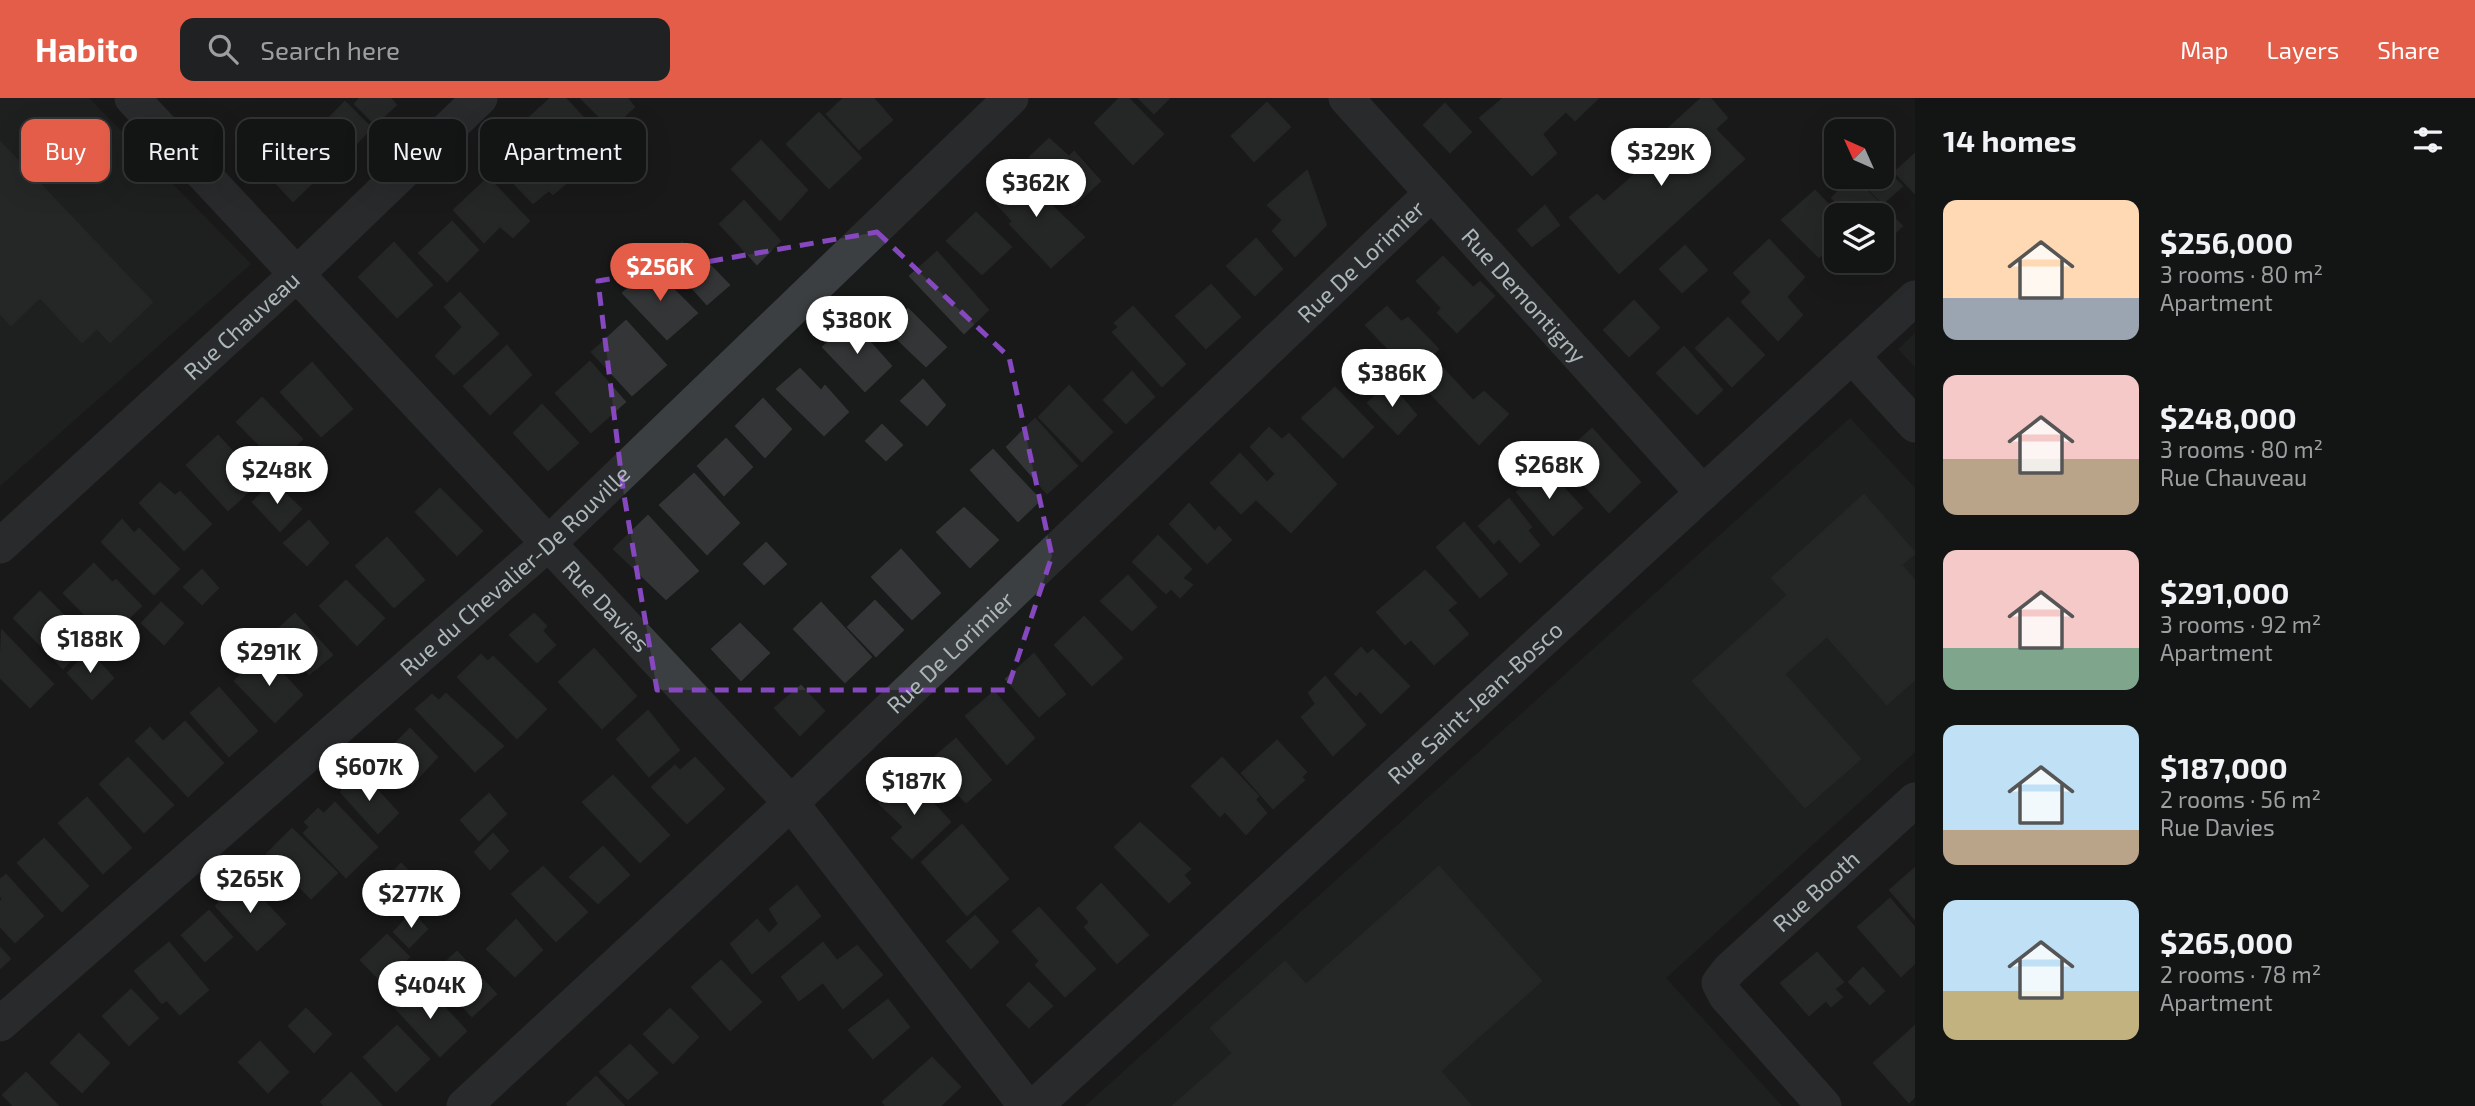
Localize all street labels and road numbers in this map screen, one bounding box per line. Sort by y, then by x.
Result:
street label: Rue De Lorimier [1291,194,1430,328]
street label: Rue Demontigny [1456,222,1592,369]
street label: Rue Chauveau [177,265,305,385]
street label: Rue du Chevalier-De Rouville [394,459,635,681]
street label: Rue Davies [557,554,656,657]
street label: Rue De Lorimier [880,585,1019,719]
street label: Rue Saint-Jean-Bosco [1382,615,1568,789]
street label: Rue Booth [1767,844,1865,937]

